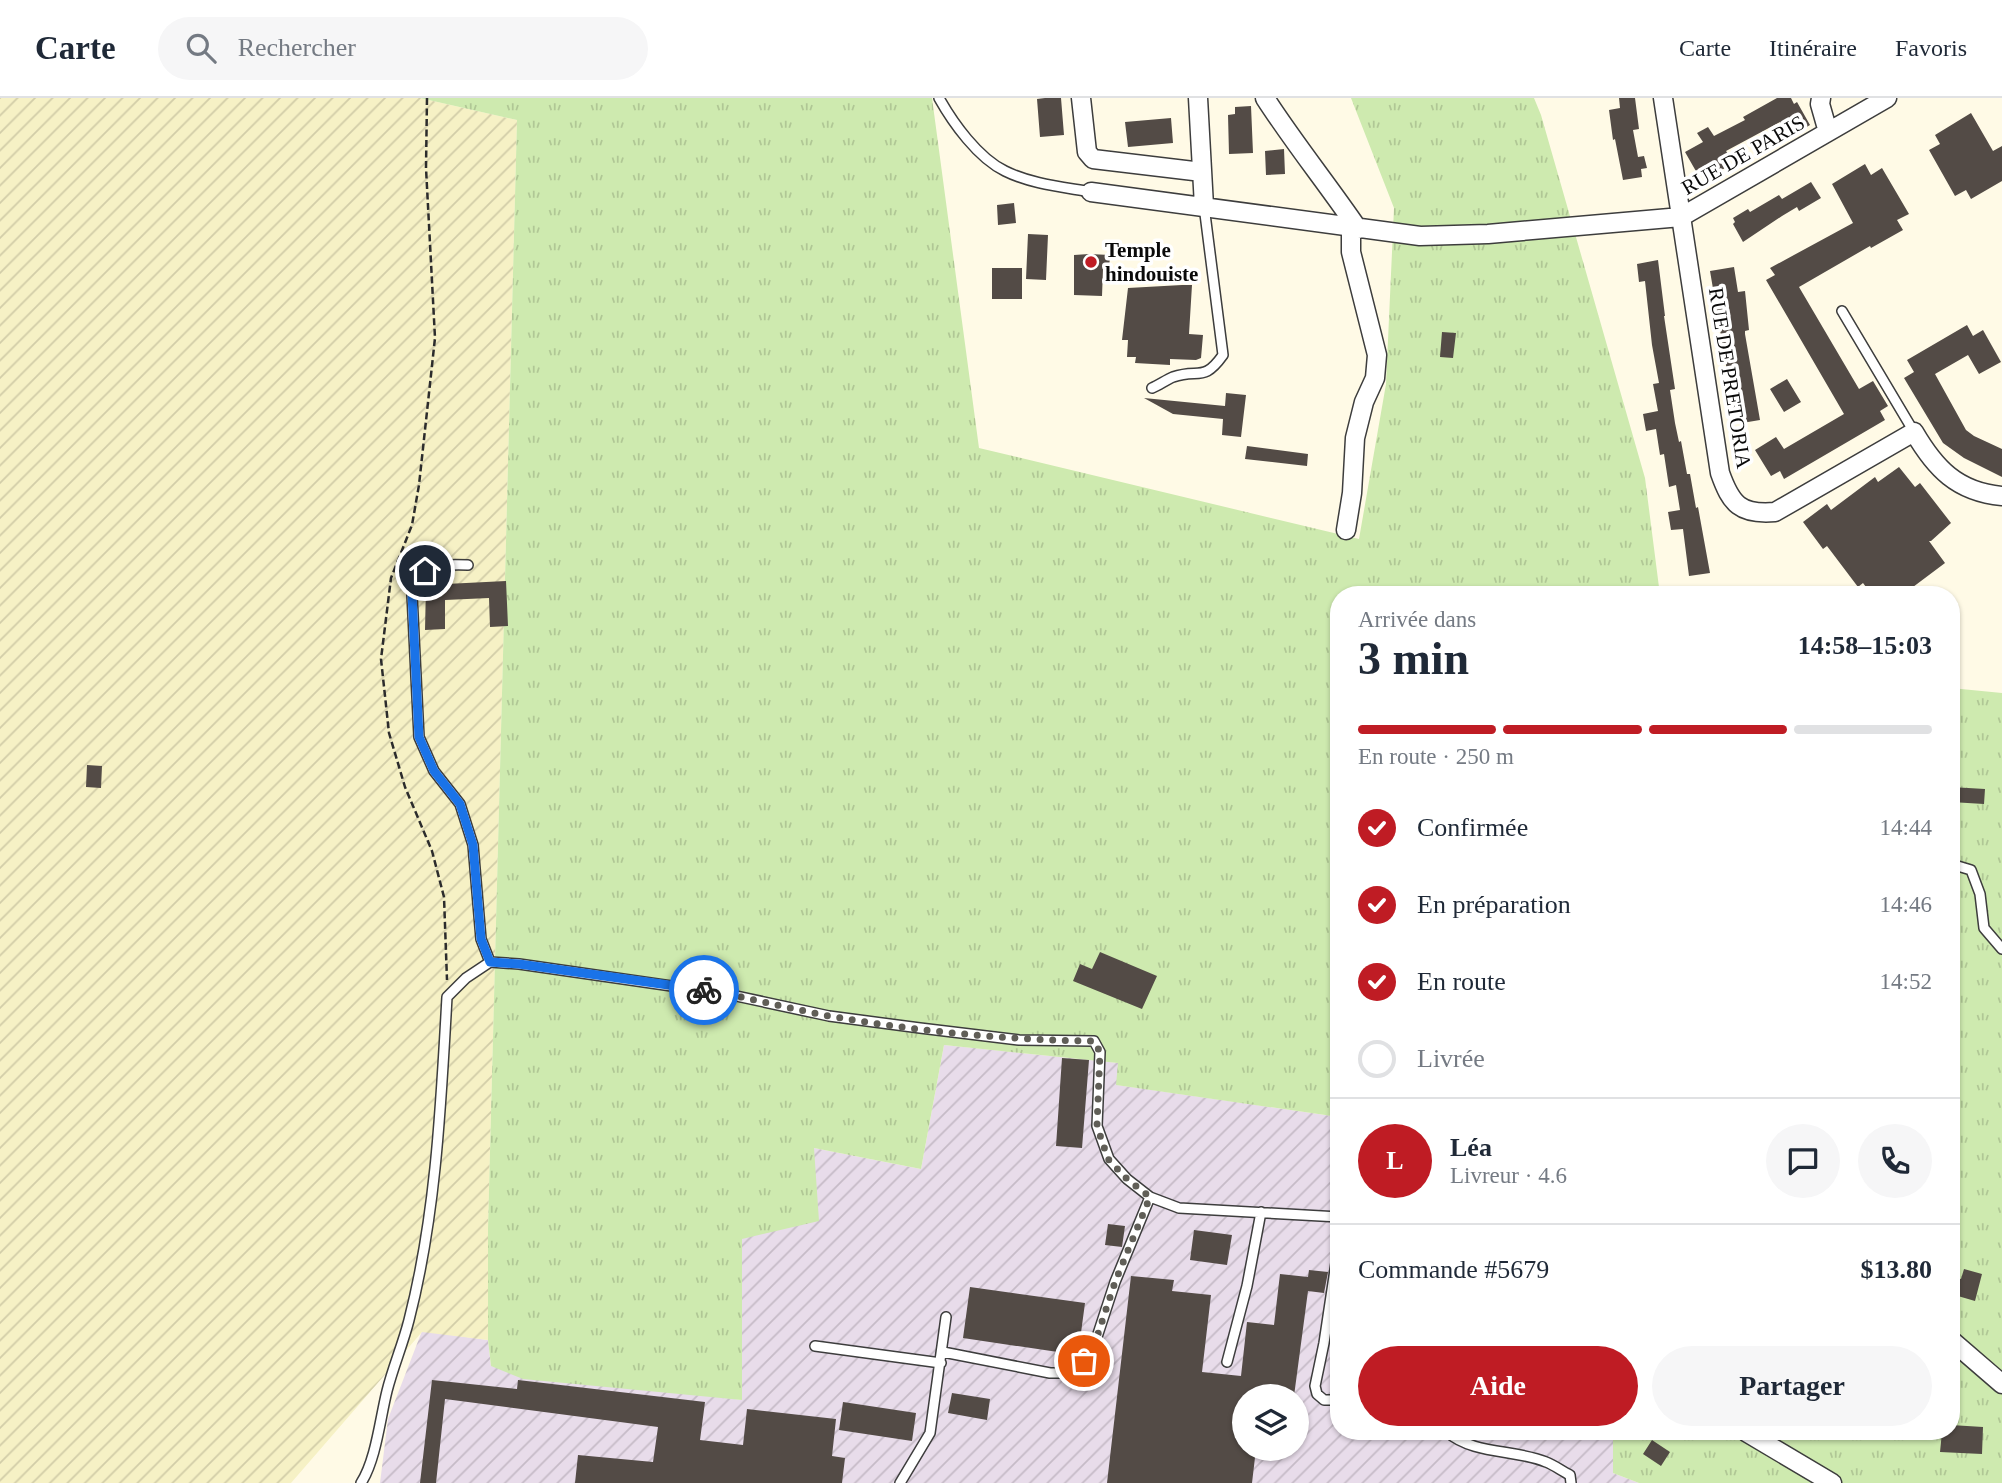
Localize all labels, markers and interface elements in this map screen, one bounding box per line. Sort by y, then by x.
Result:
search box [158,17,648,80]
icon: search [182,29,220,67]
text: Carte [35,30,116,66]
text: Rechercher [238,33,356,62]
text: Carte [1679,35,1731,61]
text: Itinéraire [1769,35,1857,61]
text: Favoris [1895,35,1967,61]
street label: RUE DE PARIS [1677,110,1809,200]
place label: Temple hindouiste [1105,238,1198,286]
marker: Temple hindouiste [1083,254,1099,270]
street label: RUE DE PRETORIA [1704,286,1756,471]
pin [395,541,455,601]
icon: home [406,552,444,590]
text: Arrivée dans [1358,607,1476,632]
text: 14:58–15:03 [1798,631,1932,660]
text: 3 min [1358,633,1469,684]
text: En route · 250 m [1358,744,1514,769]
icon: check [1358,809,1396,847]
text: Confirmée [1417,813,1528,842]
text: 14:44 [1880,815,1932,840]
icon: check [1358,886,1396,924]
text: En préparation [1417,890,1571,919]
text: 14:46 [1880,892,1932,917]
courier [669,955,739,1025]
icon: check [1358,963,1396,1001]
text: En route [1417,967,1506,996]
text: 14:52 [1880,969,1932,994]
icon: bike [685,971,723,1009]
text: Livrée [1417,1044,1485,1073]
button: chat [1766,1124,1840,1198]
button: phone [1858,1124,1932,1198]
text: Léa [1450,1133,1492,1162]
text: L [1386,1146,1404,1175]
text: Livreur · 4.6 [1450,1163,1567,1188]
text: Commande #5679 [1358,1255,1549,1284]
text: $13.80 [1861,1255,1932,1284]
pin [1054,1331,1114,1391]
icon: bag [1065,1342,1103,1380]
button: Aide [1358,1346,1638,1426]
button: Partager [1652,1346,1932,1426]
map controls [1232,1384,1309,1461]
button: layers [1232,1384,1309,1461]

